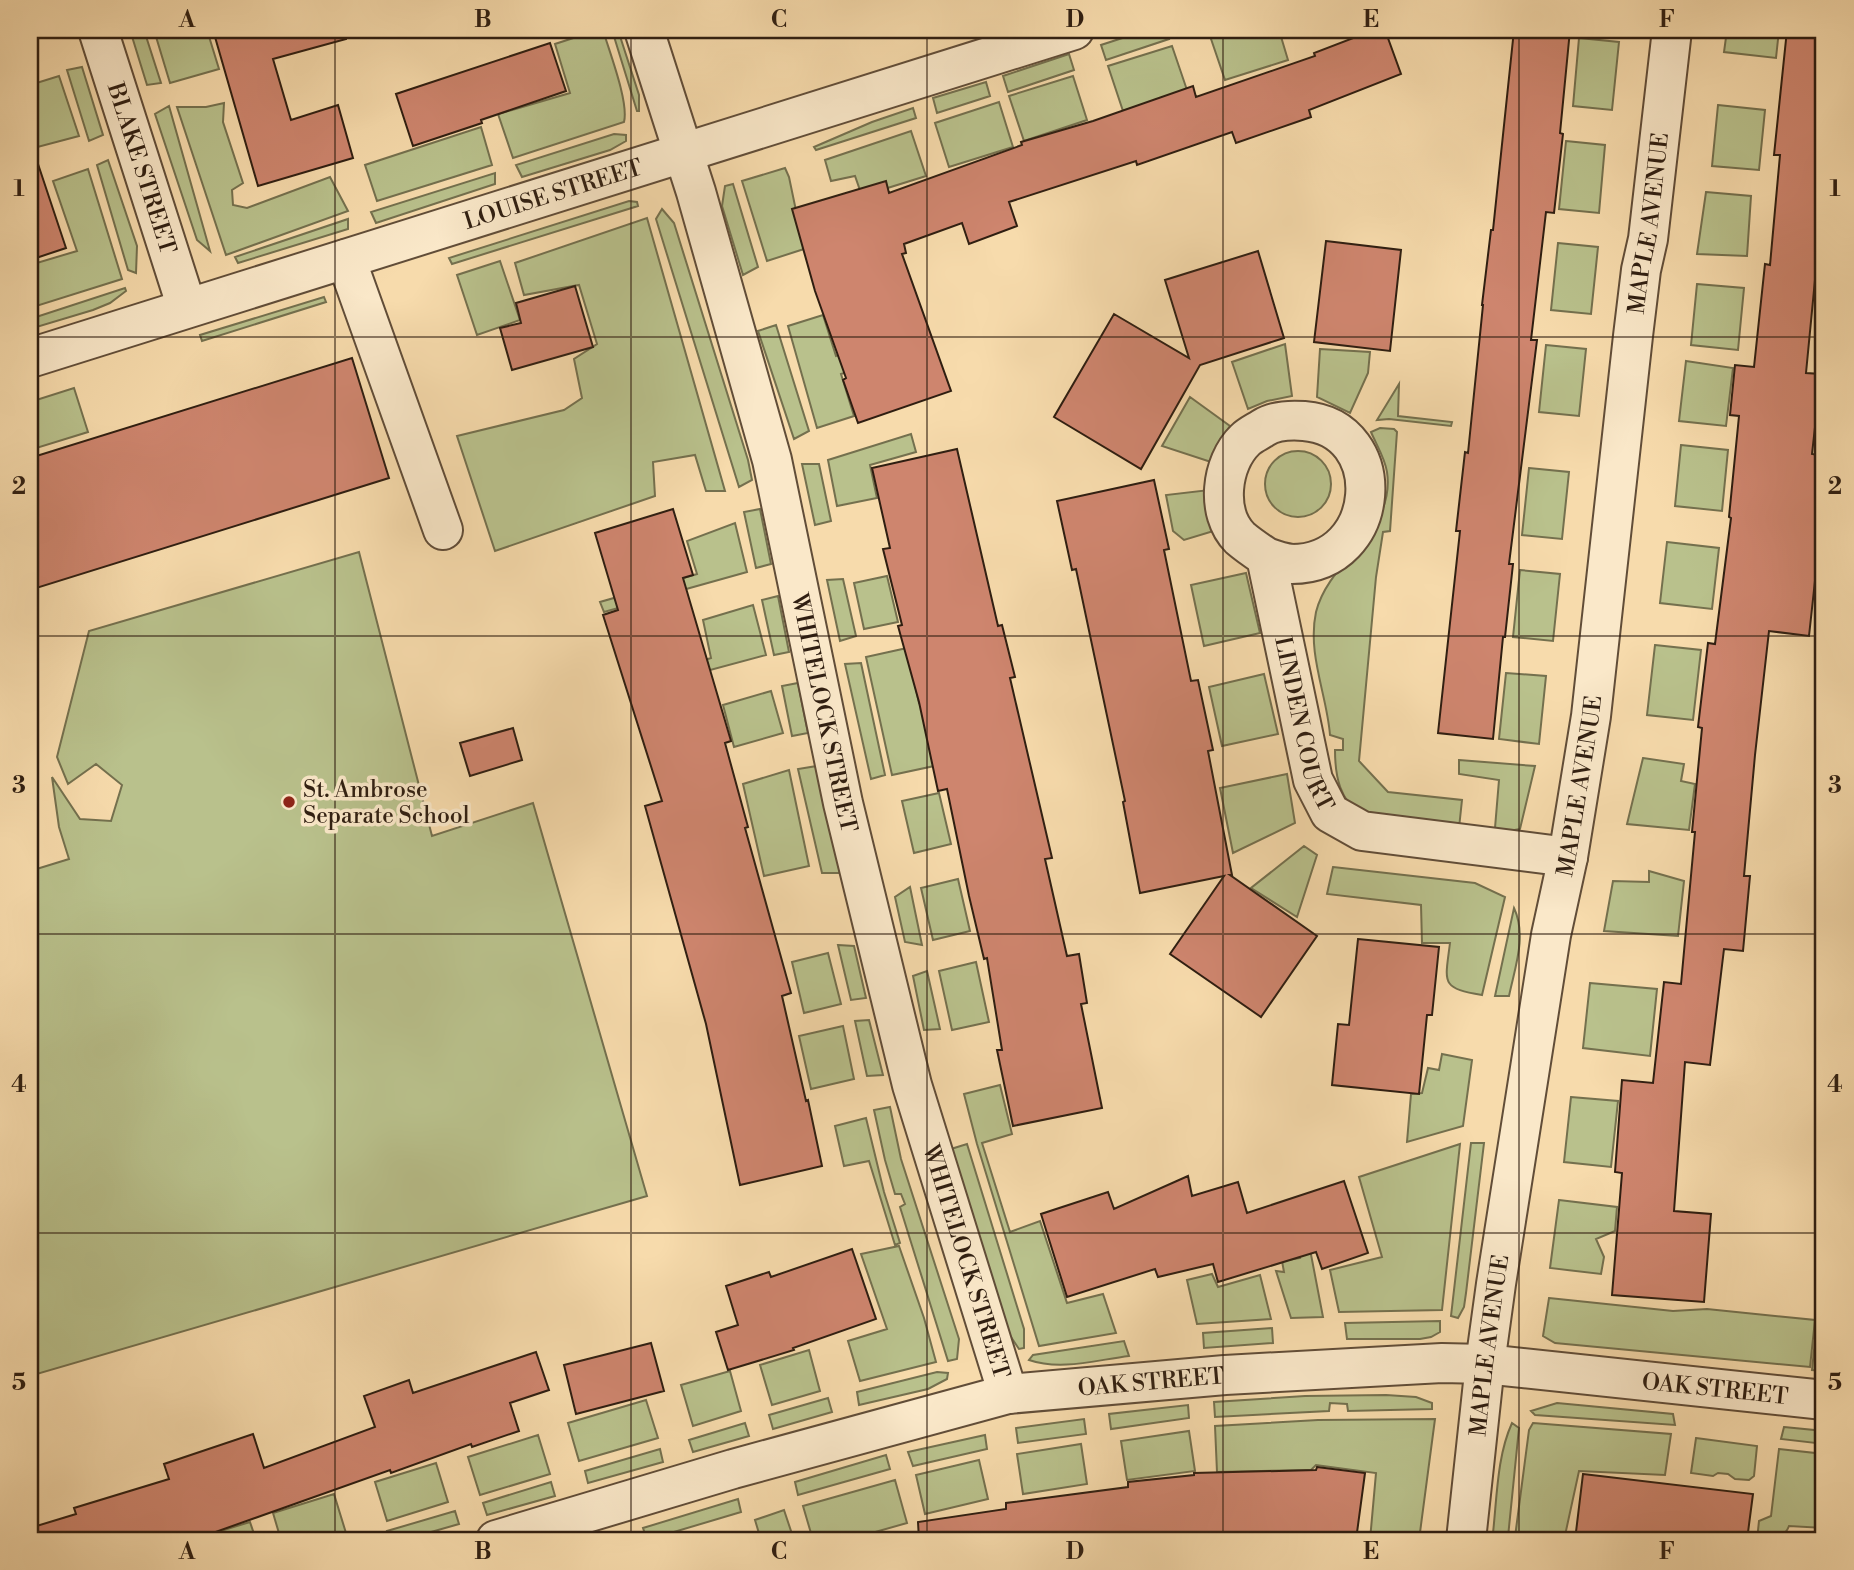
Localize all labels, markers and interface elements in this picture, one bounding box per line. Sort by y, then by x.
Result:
text: A [178,6,196,34]
text: B [474,6,492,34]
text: C [771,6,787,34]
text: D [1066,6,1084,34]
text: E [1363,6,1379,34]
text: F [1659,6,1675,34]
street label: BLAKE STREET [100,78,182,258]
street label: MAPLE AVENUE [1623,131,1675,316]
street label: LOUISE STREET [460,154,646,236]
text: 1 [13,175,25,203]
text: 1 [1829,175,1841,203]
text: 2 [12,473,26,501]
text: 2 [1828,473,1842,501]
street label: WHITELOCK STREET [785,590,863,836]
street label: LINDEN COURT [1268,634,1340,816]
street label: MAPLE AVENUE [1551,694,1608,879]
text: 3 [12,772,26,800]
text: 3 [1828,772,1842,800]
place label: St. Ambrose Separate School [303,776,470,830]
marker: St. Ambrose Separate School [281,794,297,810]
text: 4 [11,1071,27,1099]
text: 4 [1827,1071,1843,1099]
street label: WHITELOCK STREET [916,1140,1015,1382]
street label: MAPLE AVENUE [1464,1252,1515,1438]
street label: OAK STREET [1077,1362,1225,1403]
street label: OAK STREET [1640,1368,1790,1411]
text: 5 [12,1369,26,1397]
text: 5 [1828,1369,1842,1397]
text: A [178,1538,196,1566]
text: B [474,1538,492,1566]
text: C [771,1538,787,1566]
text: D [1066,1538,1084,1566]
text: E [1363,1538,1379,1566]
text: F [1659,1538,1675,1566]

